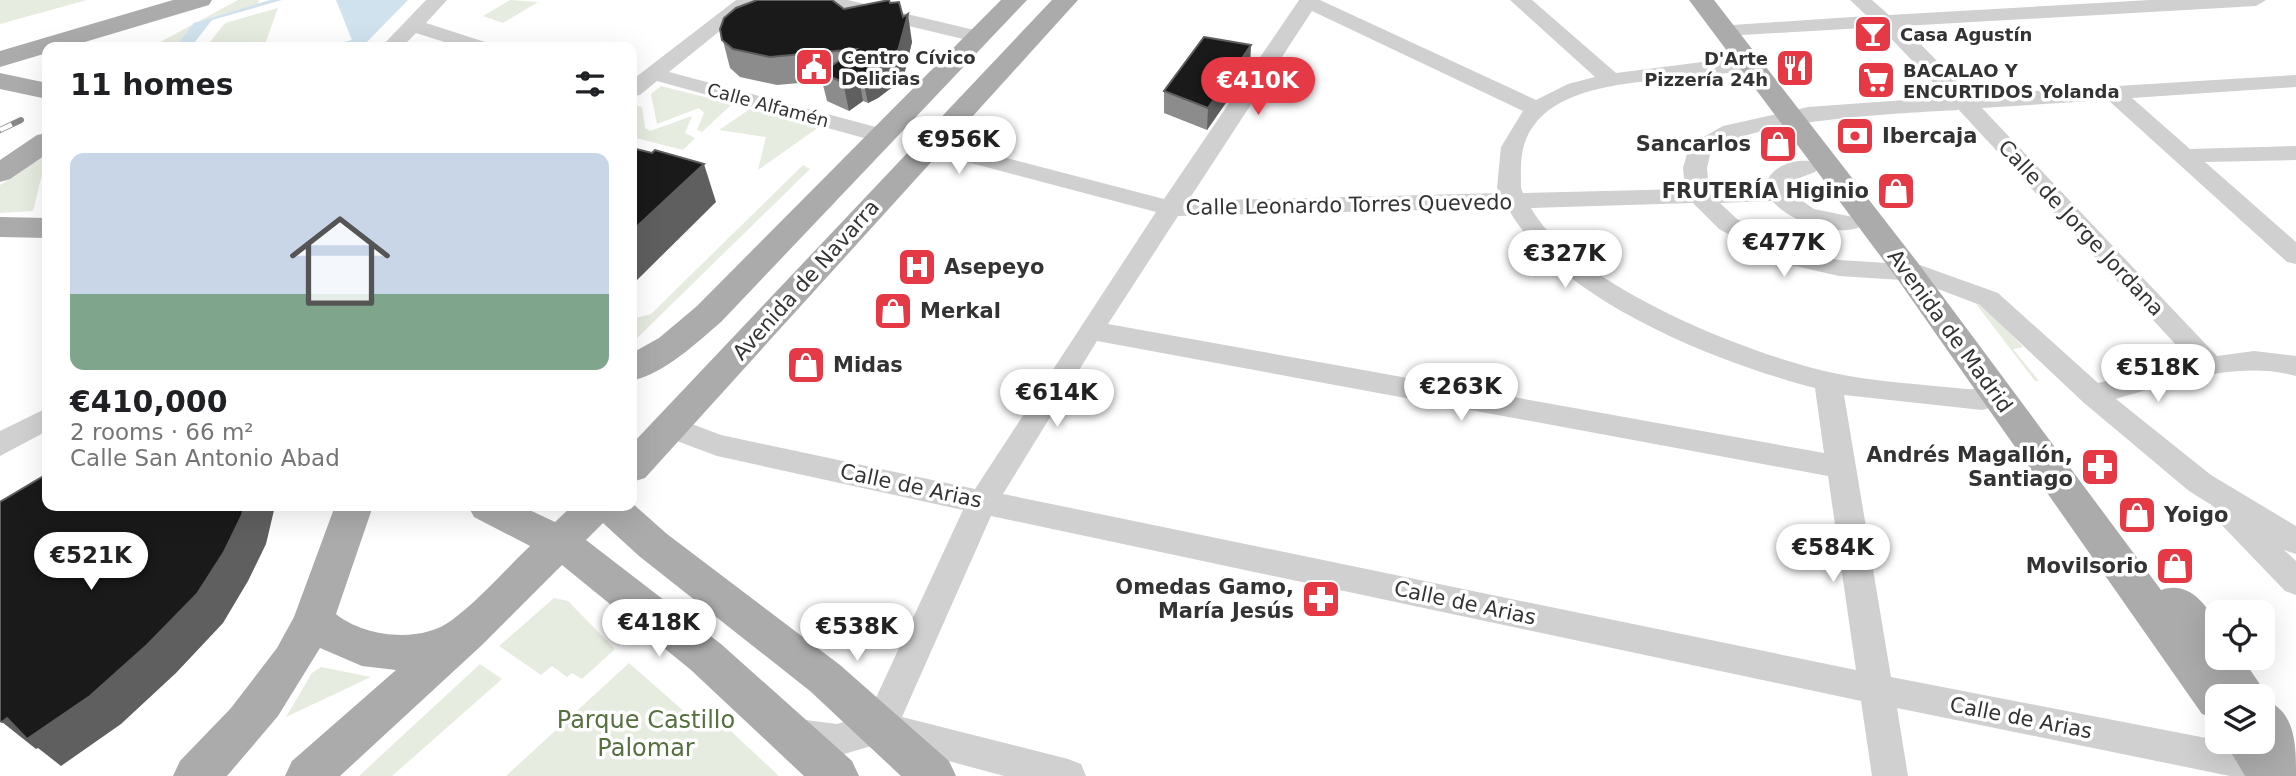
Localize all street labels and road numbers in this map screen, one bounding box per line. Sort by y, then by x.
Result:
street label: Calle Alfamén [705,79,831,131]
street label: Calle de Jorge Jordana [1993,135,2169,321]
street label: Calle Leonardo Torres Quevedo [1186,190,1512,220]
street label: Avenida de Navarra [728,195,884,365]
street label: Avenida de Madrid [1883,245,2017,417]
street label: Calle de Arias [838,459,984,513]
street label: Calle de Arias [1392,576,1538,630]
street label: Calle de Arias [1948,692,2094,744]

